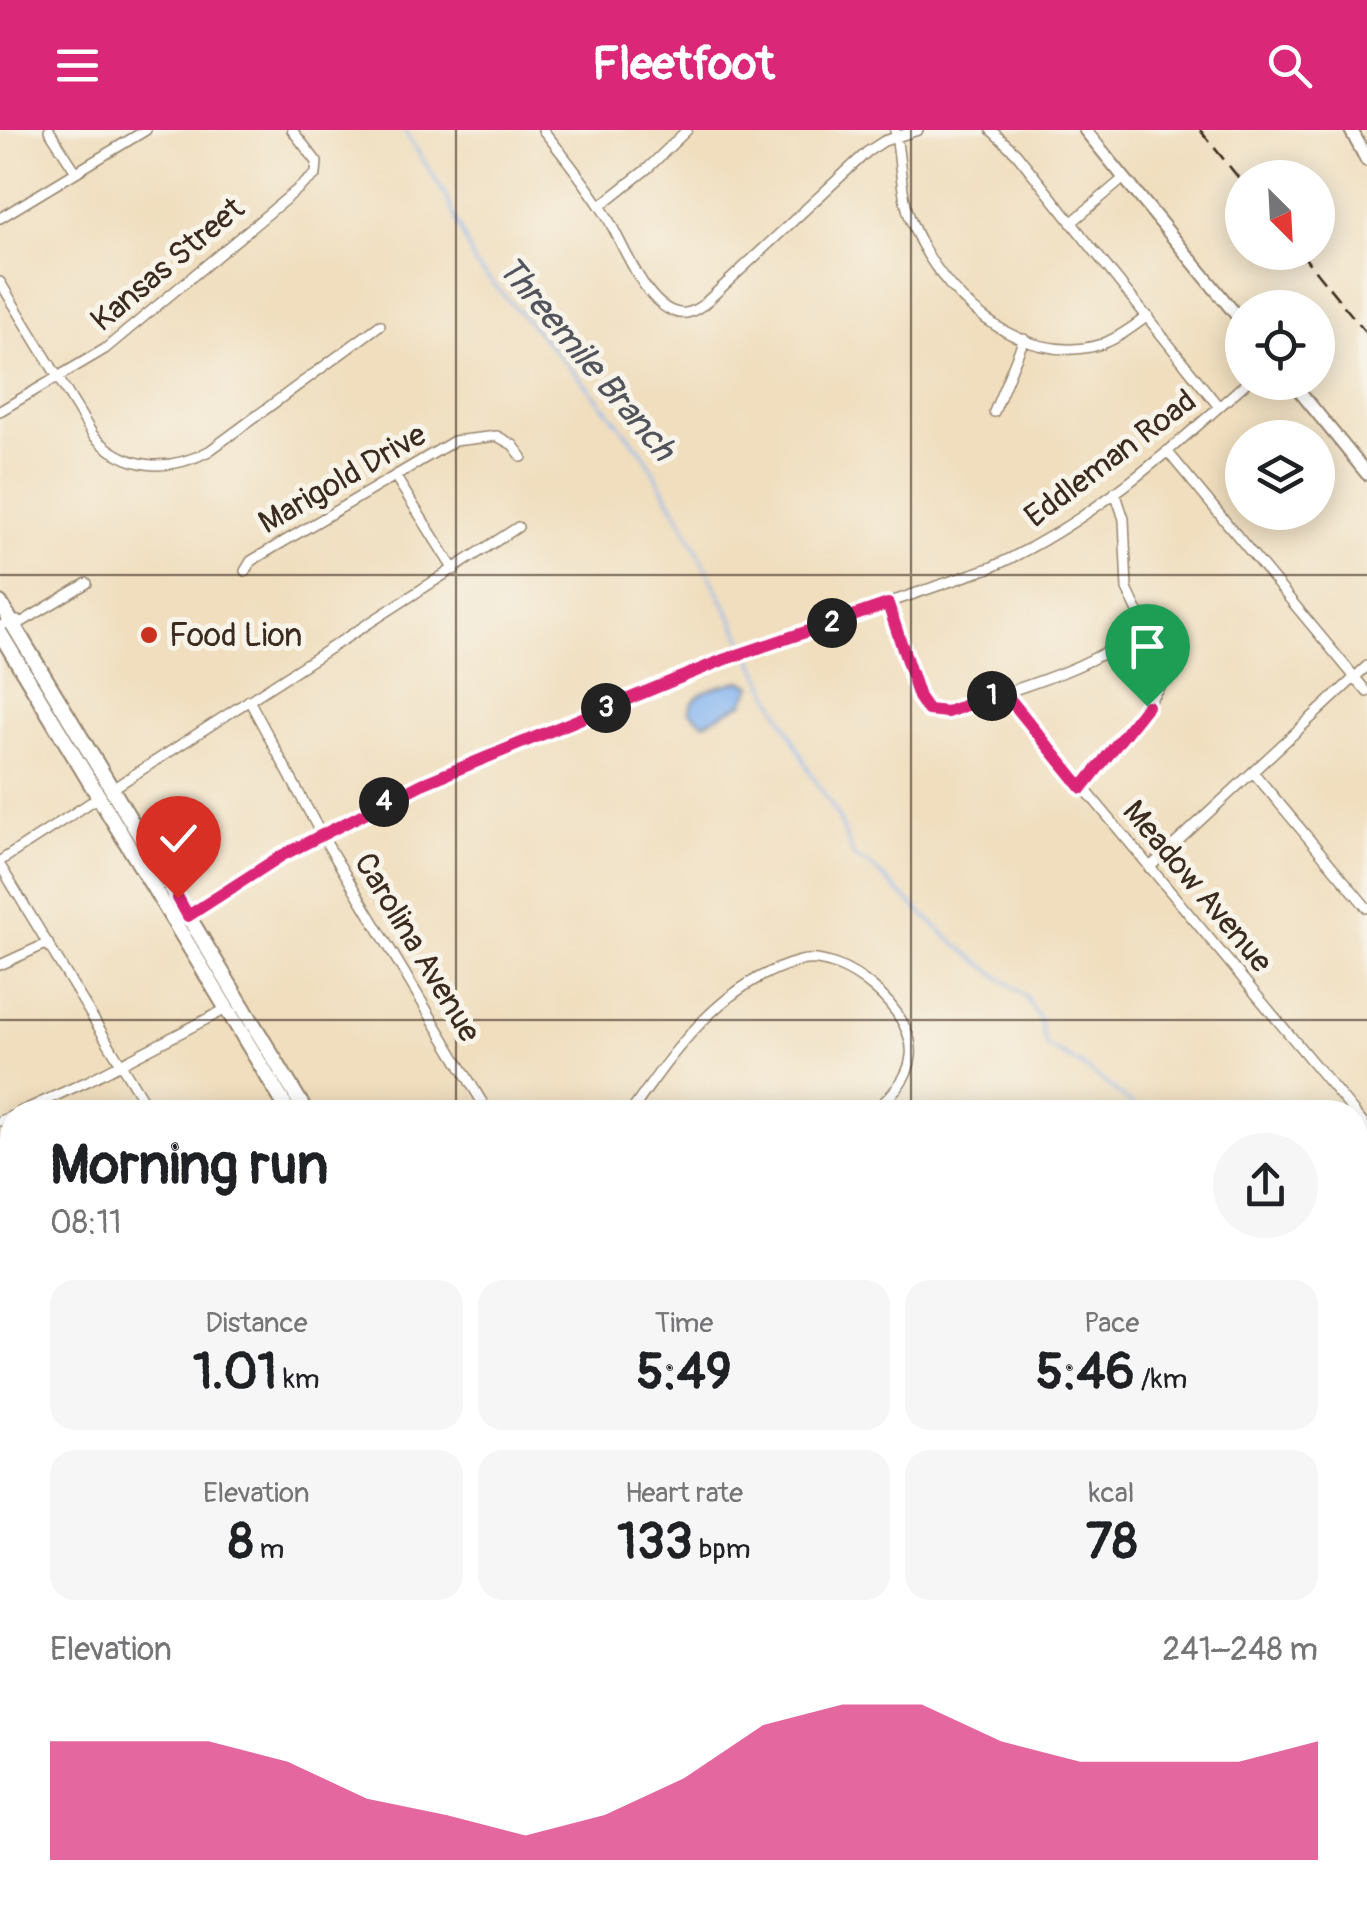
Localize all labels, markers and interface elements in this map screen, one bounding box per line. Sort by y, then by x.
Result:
text: Fleetfoot [592,37,775,93]
icon: menu [50,38,105,93]
icon: search [1262,38,1317,93]
north arrow [1225,160,1335,270]
map controls [1225,160,1335,530]
street label: Kansas Street [83,189,253,340]
water label: Threemile Branch [488,247,686,472]
button: locate [1225,290,1335,400]
street label: Eddleman Road [1017,381,1204,536]
street label: Marigold Drive [252,415,434,543]
button: layers [1225,420,1335,530]
pin: 2 [807,598,857,648]
pin [1105,604,1190,707]
text: 2 [824,605,840,640]
place label: Food Lion [169,616,302,656]
icon: arrive [1120,619,1175,674]
marker: Food Lion [138,624,160,646]
pin: 1 [967,671,1017,721]
text: 1 [987,678,997,713]
pin: 3 [581,683,631,733]
text: 3 [598,690,614,725]
pin: 4 [359,777,409,827]
text: 4 [376,784,392,819]
street label: Meadow Avenue [1114,792,1281,981]
pin [136,796,221,899]
icon: check [151,811,206,866]
street label: Carolina Avenue [345,846,489,1050]
text: Morning run [50,1131,328,1200]
button: share [1213,1133,1318,1238]
text: 08:11 [50,1203,122,1243]
text: Distance [205,1306,308,1341]
text: Time [655,1306,713,1341]
text: Pace [1084,1306,1139,1341]
text: 1.01 [193,1341,277,1404]
text: 5:49 [636,1341,732,1404]
text: 5:46 [1036,1341,1135,1404]
text: km [277,1362,320,1397]
text: /km [1135,1362,1187,1397]
text: Elevation [203,1476,310,1511]
text: Heart rate [625,1476,743,1511]
text: kcal [1089,1476,1134,1511]
text: 8 [228,1511,253,1574]
text: 133 [617,1511,693,1574]
text: 78 [1086,1511,1137,1574]
text: m [253,1532,284,1567]
text: bpm [693,1532,751,1567]
text: Elevation [50,1630,172,1670]
text: 241–248 m [1162,1630,1318,1670]

